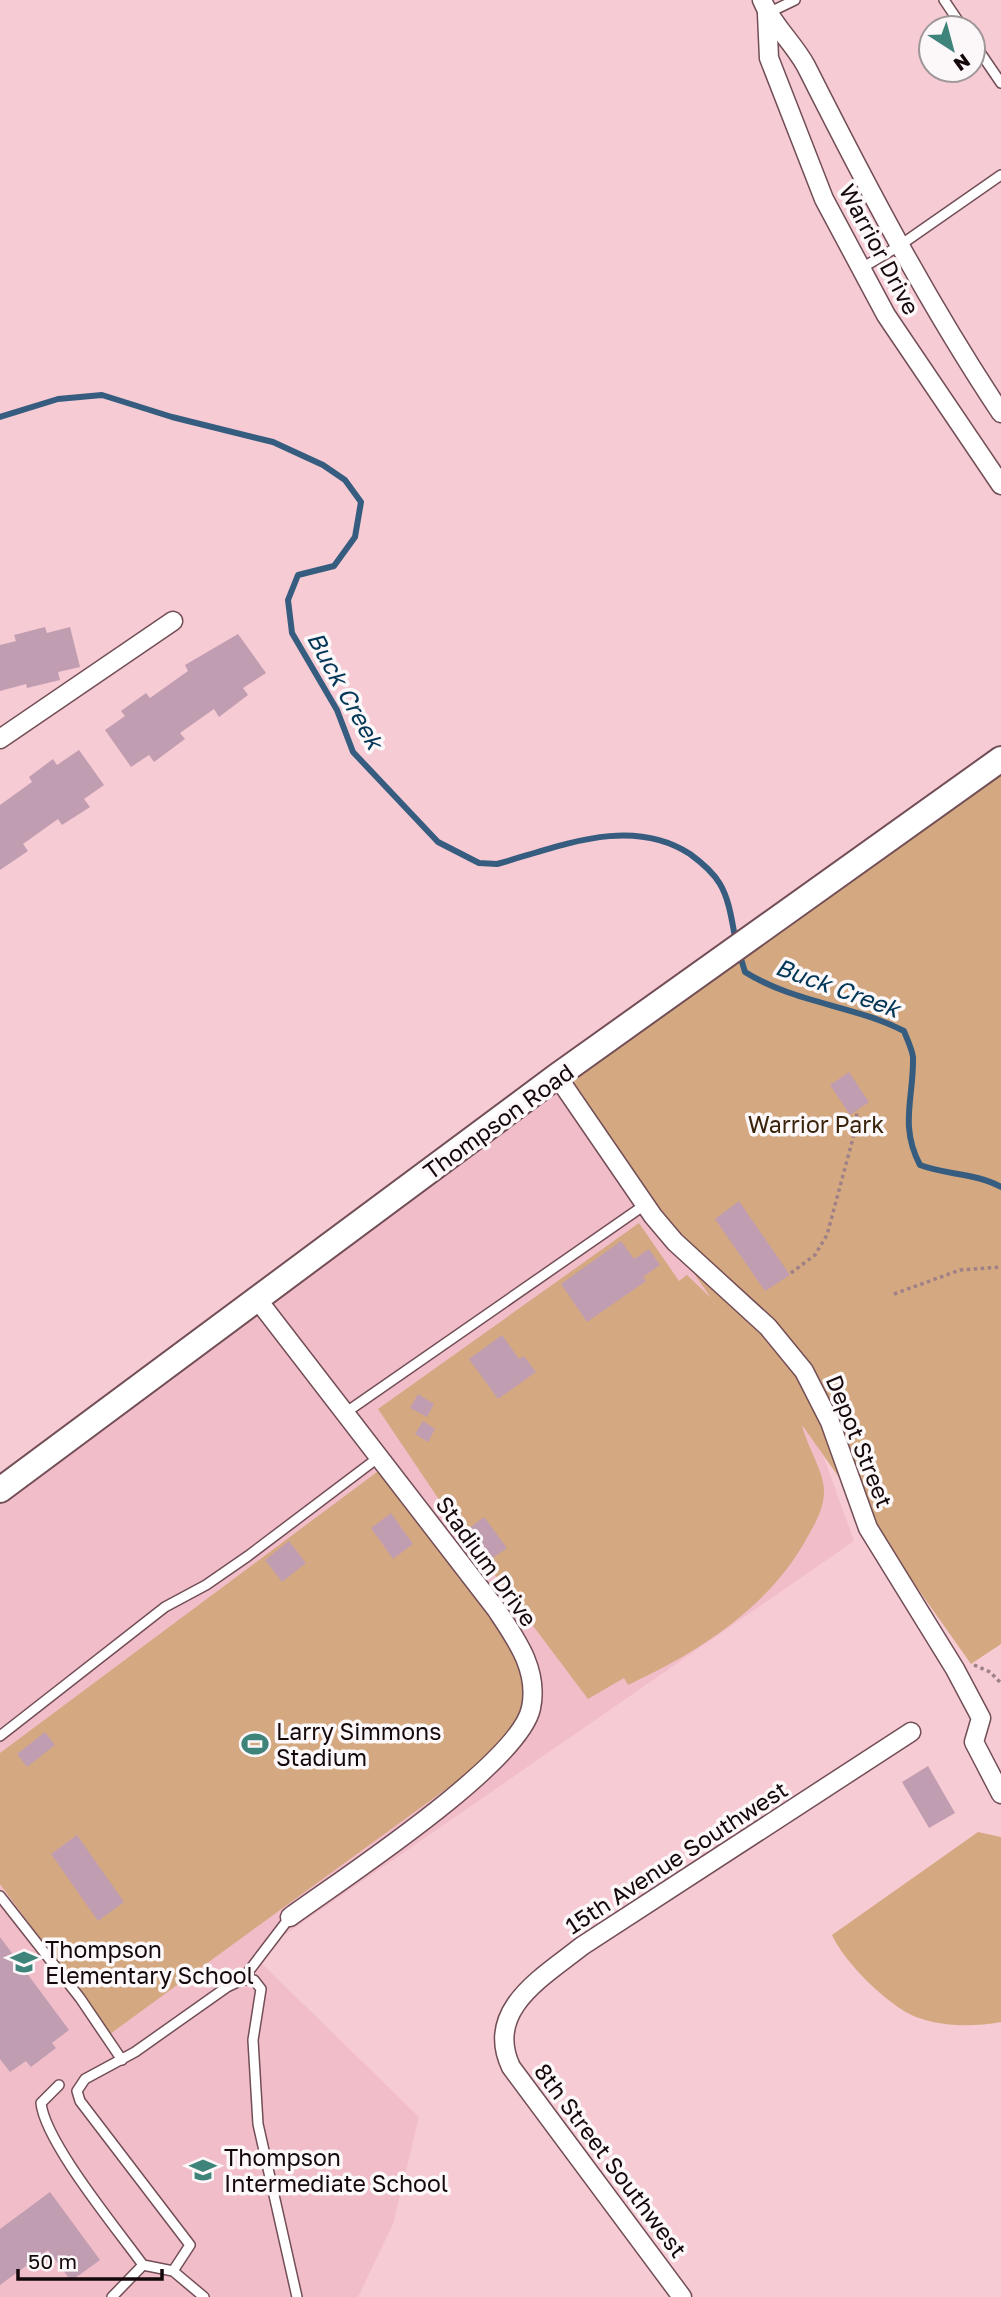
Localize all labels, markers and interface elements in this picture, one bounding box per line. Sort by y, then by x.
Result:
north arrow [917,14,987,84]
text: N [950,50,975,77]
street label: Warrior Drive [834,179,926,319]
water label: Buck Creek [302,626,391,756]
water label: Buck Creek [772,951,906,1024]
street label: Thompson Road [417,1057,579,1185]
park label: Warrior Park [748,1110,884,1138]
street label: Depot Street [821,1371,899,1511]
street label: Stadium Drive [430,1491,544,1631]
place label: Larry Simmons Stadium [276,1717,441,1771]
sports icon: Larry Simmons Stadium [240,1729,270,1759]
street label: 15th Avenue Southwest [560,1775,792,1939]
place label: Thompson Elementary School [45,1935,254,1989]
school or university icon: Thompson Elementary School [9,1947,39,1977]
street label: 8th Street Southwest [529,2057,693,2263]
place label: Thompson Intermediate School [224,2143,448,2197]
school or university icon: Thompson Intermediate School [188,2155,218,2185]
scale bar [18,2238,161,2282]
text: 50 m [28,2248,77,2274]

